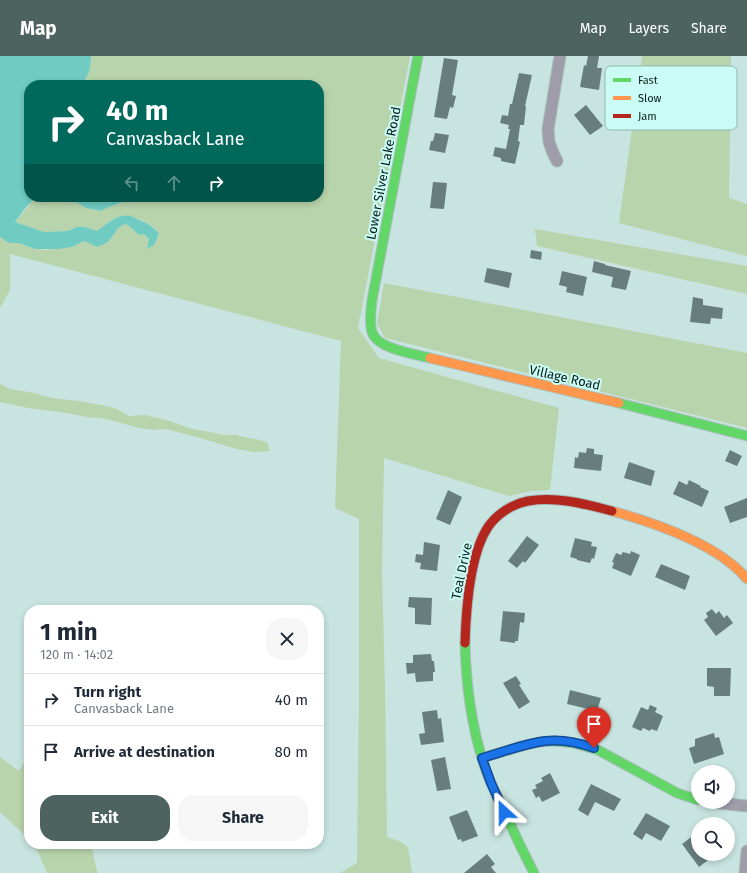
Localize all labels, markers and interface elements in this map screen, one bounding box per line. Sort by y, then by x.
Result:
text: Map [20,17,57,40]
text: Map [580,20,606,37]
text: Layers [628,20,669,37]
text: Share [691,20,727,37]
legend [605,66,737,130]
text: Fast [638,74,658,87]
text: Slow [638,92,662,105]
text: 40 m [106,94,169,127]
icon: right [40,96,92,148]
street label: Lower Silver Lake Road [363,105,404,241]
text: Jam [638,110,657,123]
text: Canvasback Lane [106,128,245,150]
icon: left [121,172,143,194]
icon: ahead [163,172,185,194]
icon: right [205,172,227,194]
street label: Village Road [528,362,602,393]
street label: Teal Drive [448,541,475,601]
text: 1 min [40,618,98,646]
button: close [266,618,308,660]
text: 120 m · 14:02 [40,647,113,662]
text: Turn right [74,683,141,701]
icon: right [40,689,62,711]
text: 40 m [275,691,308,709]
text: Canvasback Lane [74,701,174,716]
pin [577,707,611,748]
icon: arrive [583,713,605,735]
icon: arrive [40,741,62,763]
text: Arrive at destination [74,743,215,761]
text: 80 m [275,743,308,761]
map controls [691,765,735,861]
button: sound [691,765,735,809]
position arrow [483,791,525,833]
button: Exit [40,795,170,841]
button: Share [178,795,308,841]
button: search [691,817,735,861]

